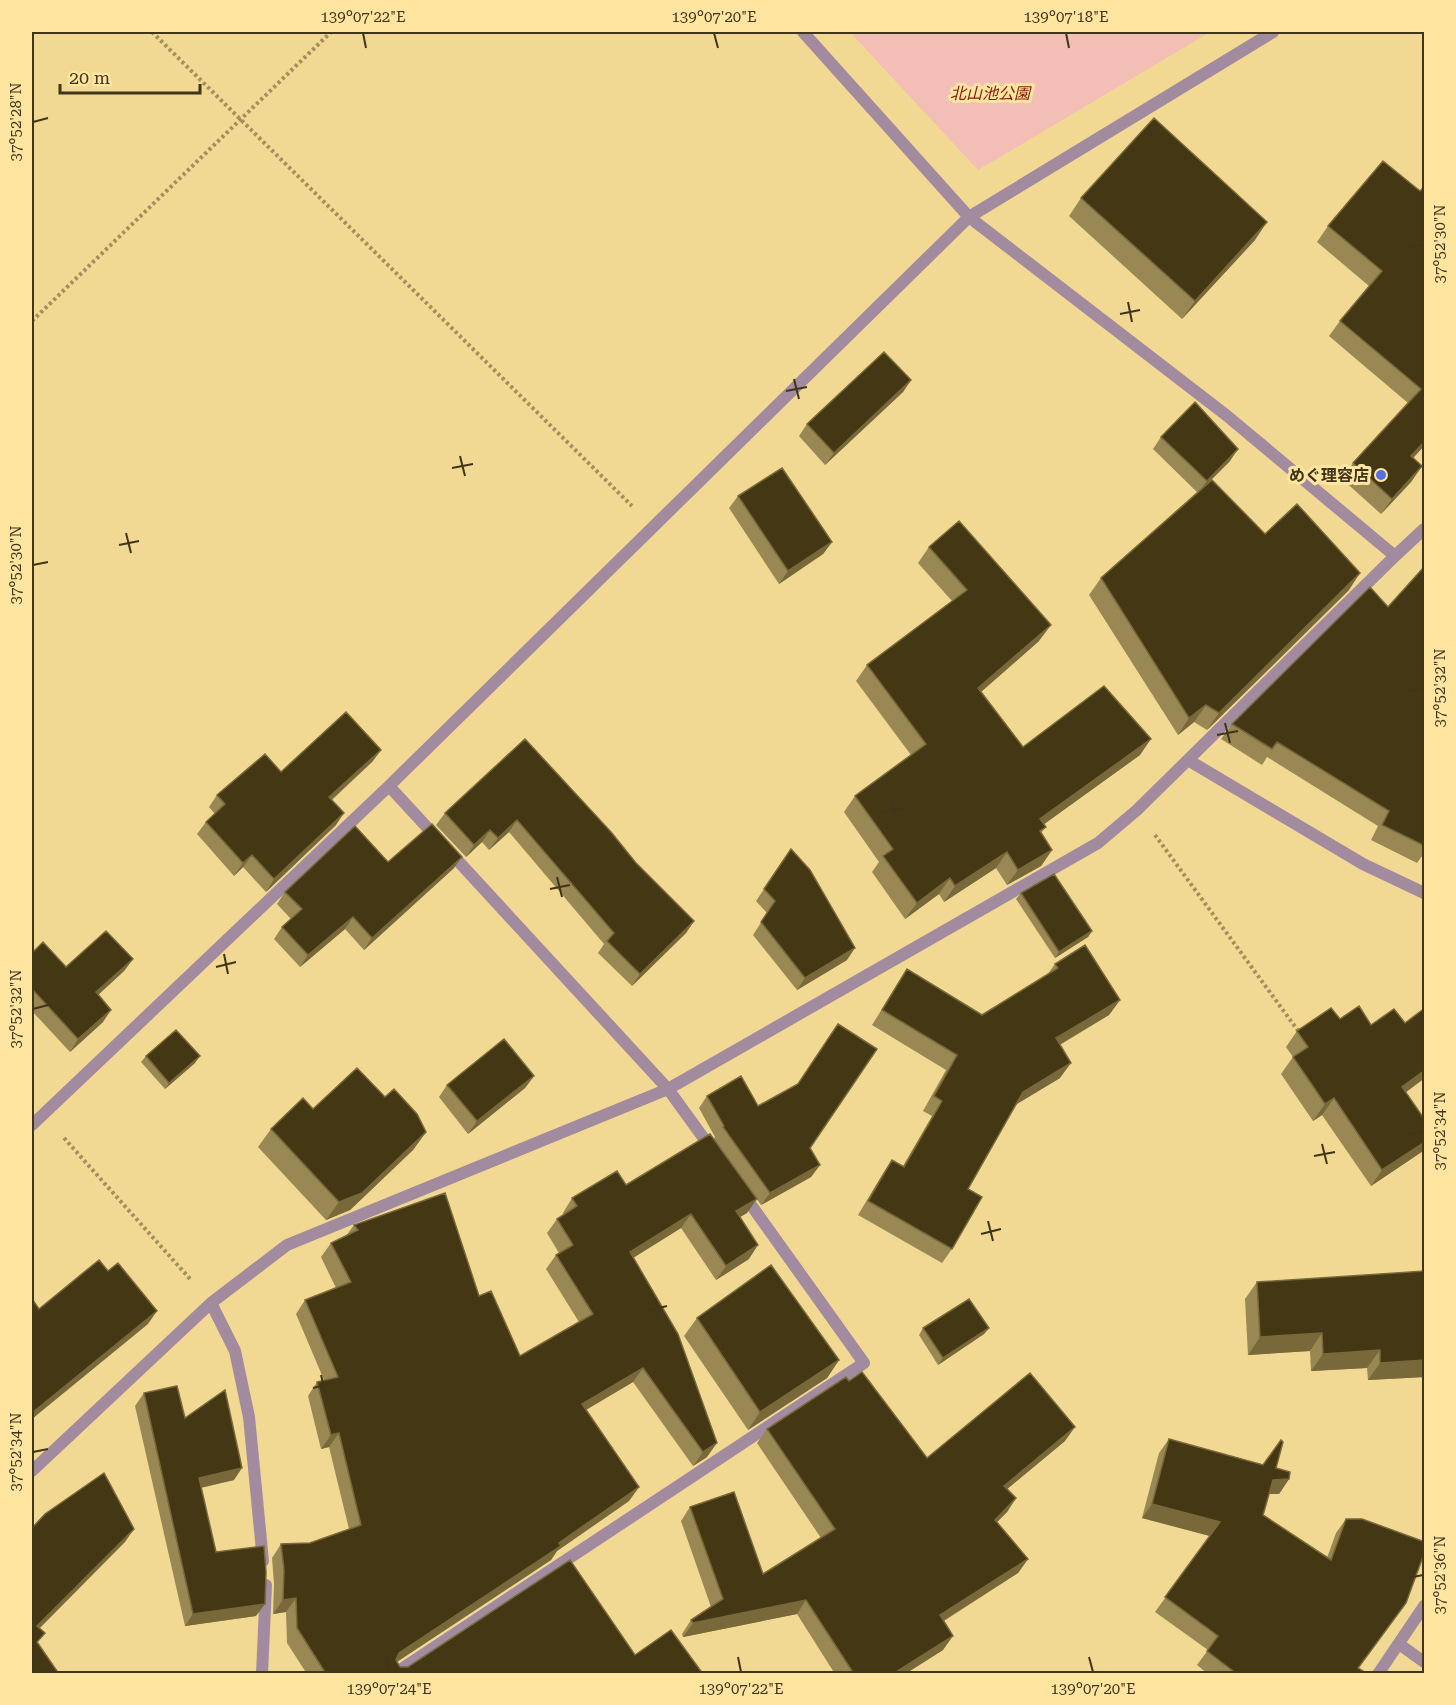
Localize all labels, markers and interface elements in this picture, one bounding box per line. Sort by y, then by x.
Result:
text: 139°07'22"E [320,8,406,26]
text: 139°07'20"E [671,8,757,26]
text: 139°07'18"E [1023,8,1109,26]
scale bar [60,57,200,95]
text: 20 m [69,67,110,88]
text: 37°52'28"N [7,82,25,162]
park label: 北山池公園 [950,84,1032,103]
text: 37°52'30"N [1431,204,1449,284]
place label: めぐ理容店 [1289,466,1369,485]
marker: めぐ理容店 [1374,468,1388,482]
text: 37°52'30"N [7,525,25,605]
text: 37°52'32"N [1431,648,1449,728]
text: 37°52'32"N [7,969,25,1049]
text: 37°52'34"N [1431,1091,1449,1171]
text: 37°52'34"N [7,1412,25,1492]
text: 37°52'36"N [1431,1535,1449,1615]
text: 139°07'24"E [346,1680,432,1698]
text: 139°07'22"E [698,1680,784,1698]
text: 139°07'20"E [1050,1680,1136,1698]

